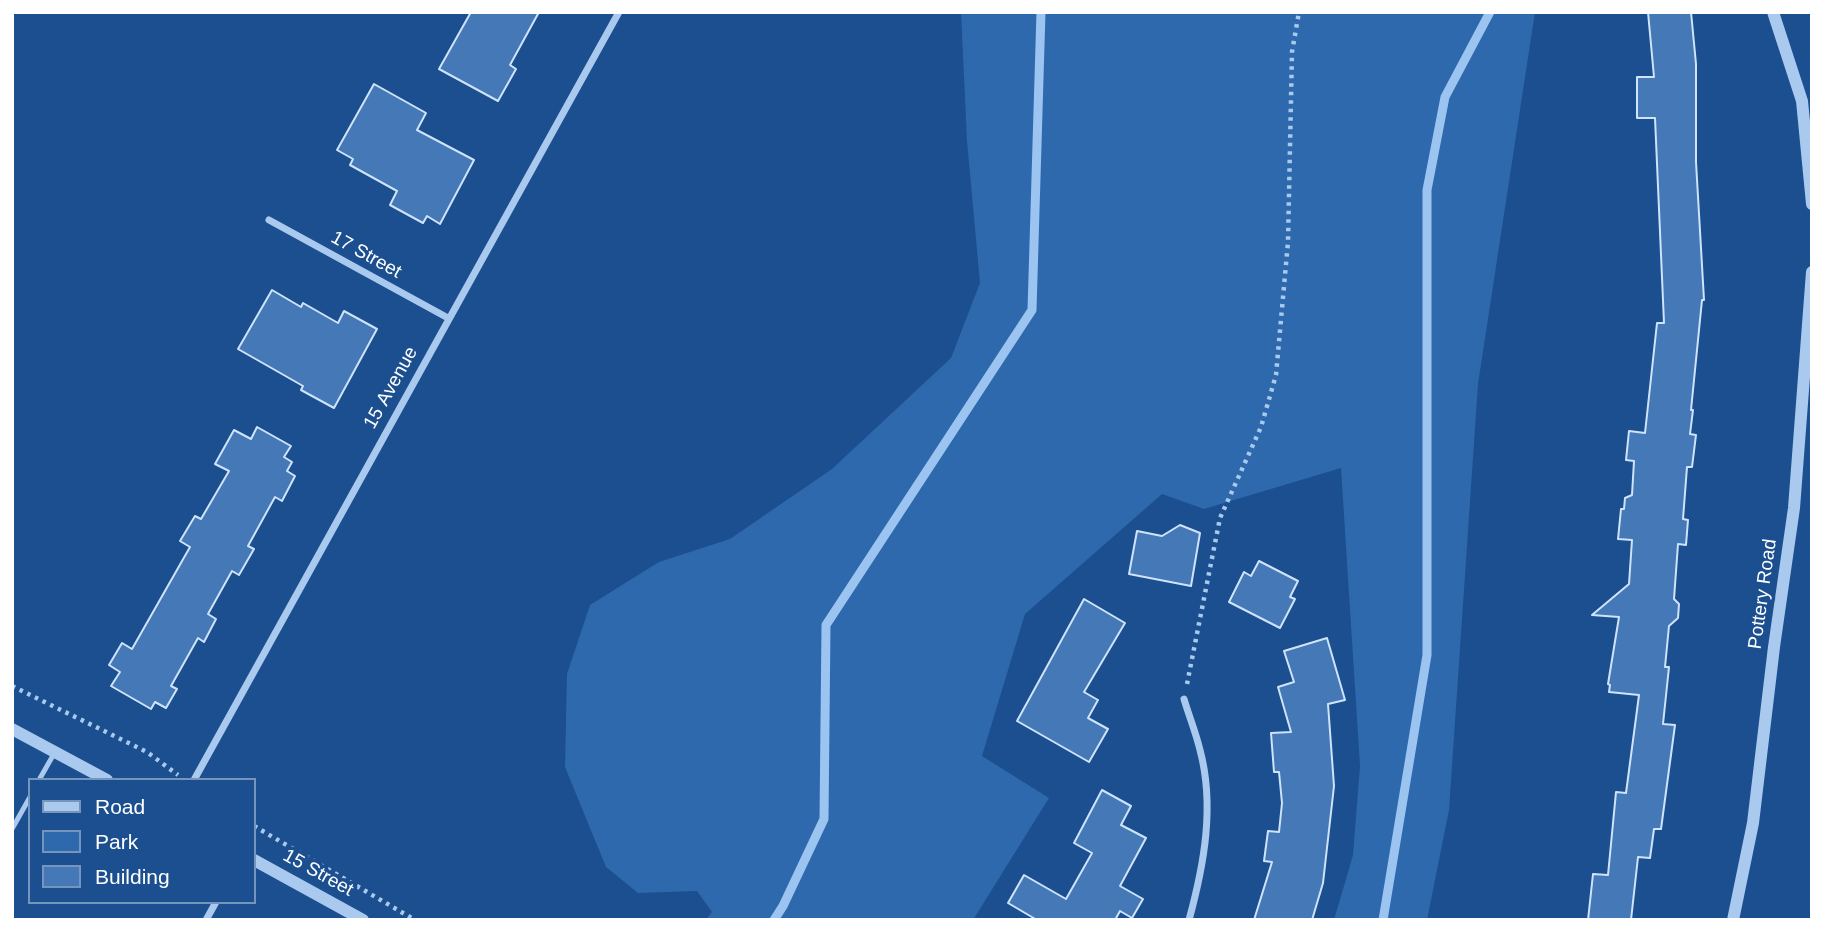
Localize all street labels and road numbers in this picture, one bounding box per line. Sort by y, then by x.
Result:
street label: 17 Street [327,226,405,284]
street label: 15 Avenue [359,343,423,433]
street label: Pottery Road [1744,538,1782,650]
street label: 15 Street [279,844,357,902]

